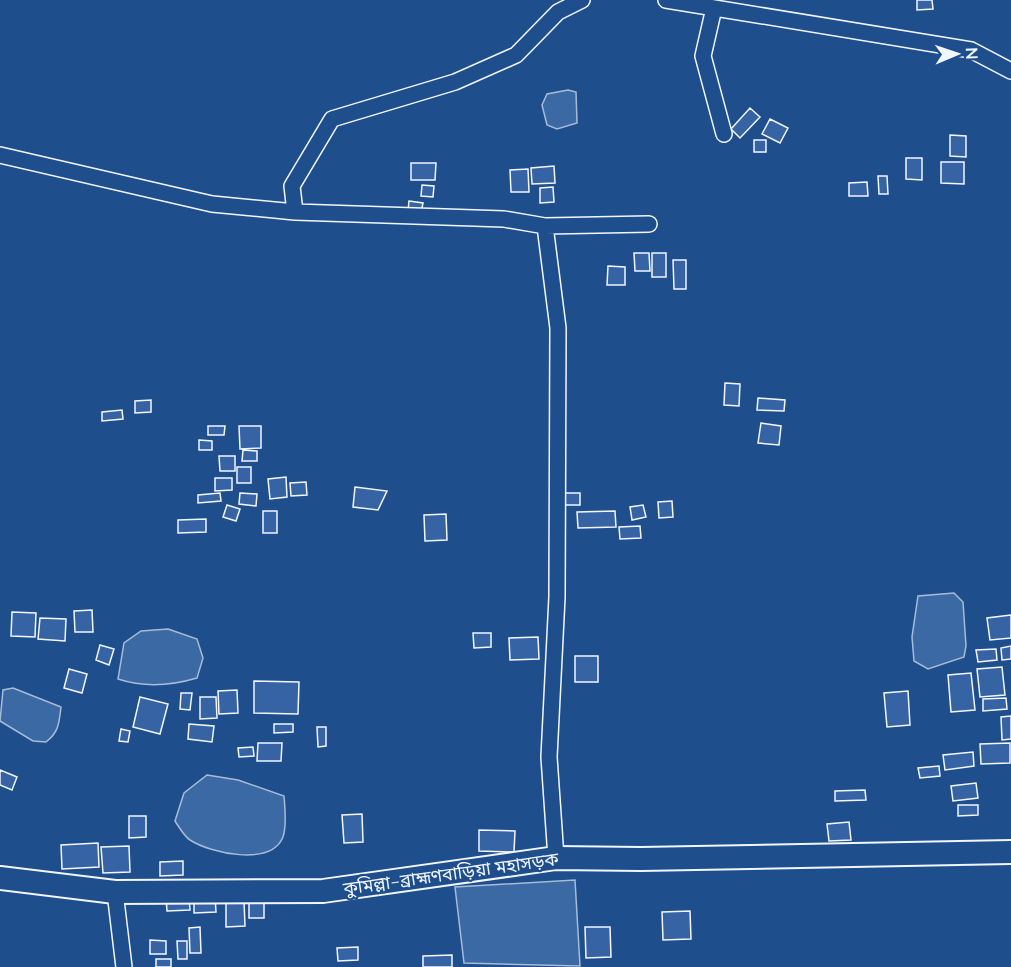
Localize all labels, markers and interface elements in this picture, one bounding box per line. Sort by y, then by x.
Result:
north arrow [927,24,987,84]
text: N [963,47,982,60]
street label: কুমিল্লা–ব্রাহ্মণবাড়িয়া মহাসড়ক [341,847,561,900]

